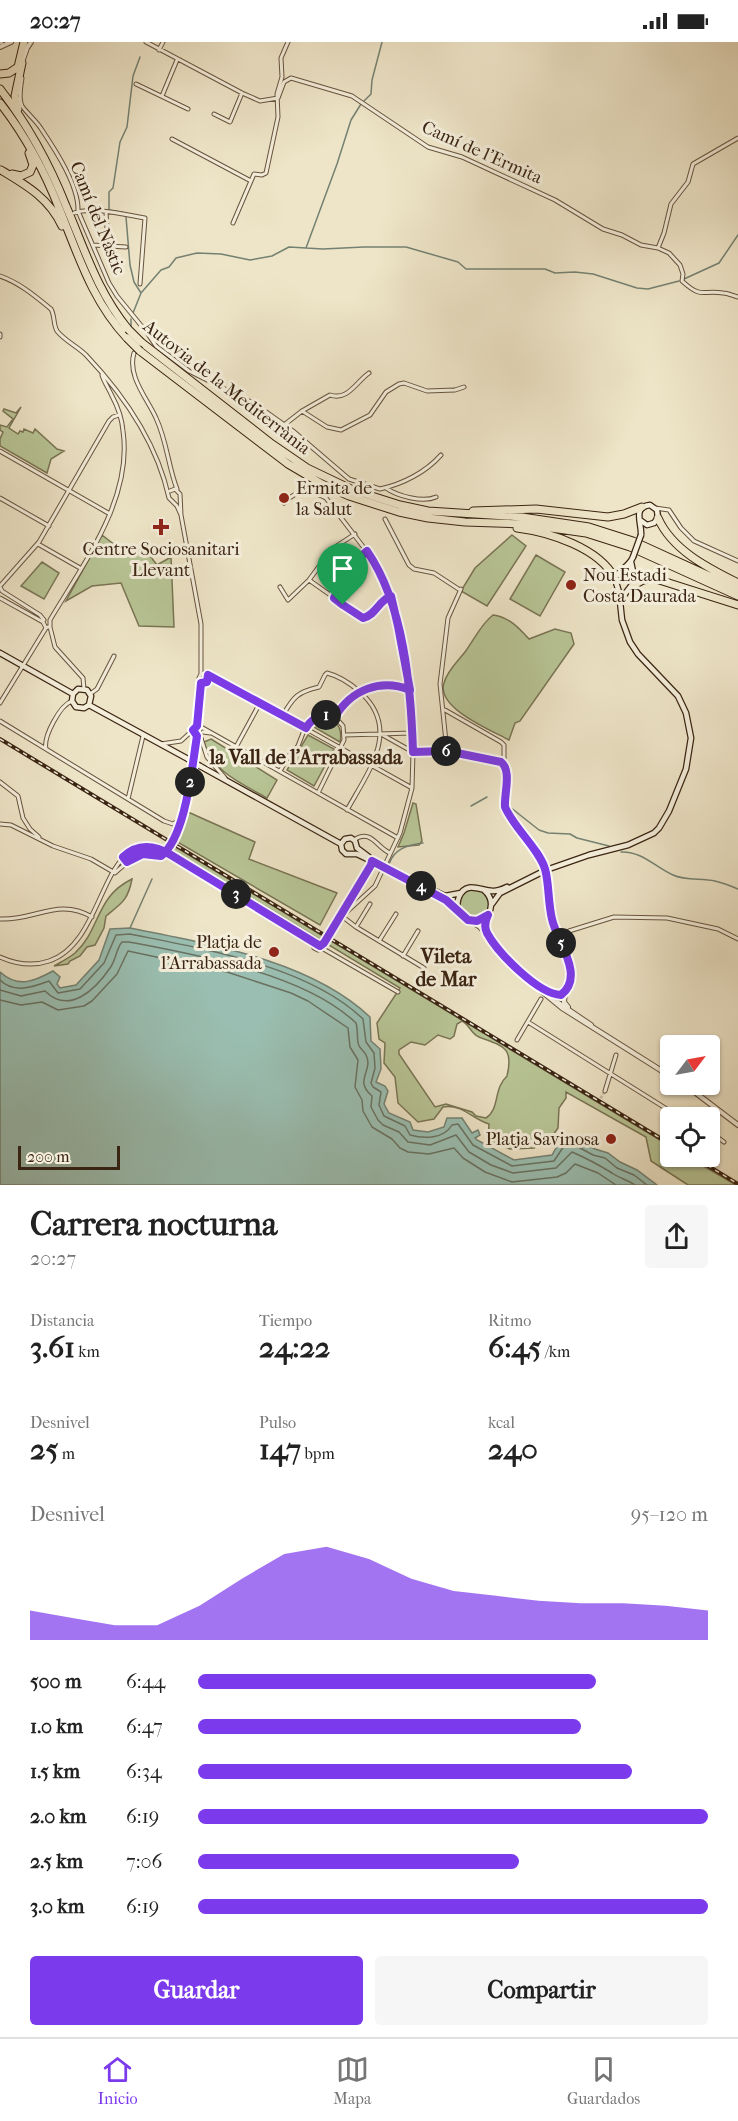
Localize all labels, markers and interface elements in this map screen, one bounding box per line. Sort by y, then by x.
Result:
text: 20:27 [30,8,81,34]
street label: Camí de l'Ermita [418,117,546,189]
street label: Camí del Nàstic [65,159,130,278]
street label: Autovia de la Mediterrània [138,315,315,460]
place label: Ermita de la Salut [295,478,372,520]
marker: Ermita de la Salut [277,491,291,505]
marker: Centre Sociosanitari Llevant [152,518,170,536]
place label: Centre Sociosanitari Llevant [82,539,240,581]
pin [317,543,368,605]
icon: arrive [326,552,359,585]
place label: Nou Estadi Costa Daurada [583,565,696,607]
marker: Nou Estadi Costa Daurada [564,578,578,592]
pin: 1 [311,700,341,730]
text: 1 [323,705,329,724]
pin: 6 [431,736,461,766]
text: 6 [442,741,450,760]
district label: la Vall de l'Arrabassada [209,746,403,769]
pin: 2 [175,767,205,797]
text: 2 [186,772,194,791]
pin: 4 [406,871,436,901]
text: 4 [416,876,426,895]
pin: 3 [221,879,251,909]
text: 3 [233,884,239,903]
pin: 5 [546,928,576,958]
place label: Platja de l'Arrabassada [160,932,263,974]
text: 5 [558,933,564,952]
marker: Platja de l'Arrabassada [267,945,281,959]
district label: Vileta de Mar [415,945,477,991]
north arrow [660,1035,720,1095]
map controls [660,1035,720,1167]
button: locate [660,1107,720,1167]
place label: Platja Savinosa [486,1129,600,1150]
marker: Platja Savinosa [604,1132,618,1146]
scale bar [18,1143,120,1170]
text: 200 m [27,1147,70,1166]
text: Carrera nocturna [30,1205,277,1244]
button: share [645,1205,708,1268]
text: 20:27 [30,1247,76,1270]
text: Distancia [30,1311,94,1330]
text: Tiempo [259,1311,312,1330]
text: Ritmo [488,1311,531,1330]
text: 3.61 [30,1330,75,1365]
text: 24:22 [259,1330,330,1365]
text: 6:45 [488,1330,541,1365]
text: km [75,1342,100,1361]
text: /km [541,1342,570,1361]
text: Desnivel [30,1413,90,1432]
text: Pulso [259,1413,296,1432]
text: kcal [488,1413,515,1432]
text: 25 [30,1432,58,1467]
text: 147 [259,1432,301,1467]
text: 240 [488,1432,538,1467]
text: m [58,1444,75,1463]
text: bpm [301,1444,335,1463]
text: Desnivel [30,1503,105,1526]
text: 95–120 m [631,1503,708,1526]
text: 500 m [30,1670,82,1693]
text: 6:44 [126,1670,165,1693]
text: 1.0 km [30,1715,83,1738]
text: 6:47 [126,1715,163,1738]
text: 1.5 km [30,1760,80,1783]
text: 6:34 [126,1760,162,1783]
text: 2.0 km [30,1805,86,1828]
text: 6:19 [126,1805,159,1828]
text: 2.5 km [30,1850,83,1873]
text: 7:06 [126,1850,162,1873]
text: 3.0 km [30,1895,84,1918]
text: 6:19 [126,1895,159,1918]
button: Guardar [30,1956,363,2025]
button: Compartir [375,1956,708,2025]
tab: Inicio [98,2053,138,2108]
tab: Mapa [333,2053,371,2108]
tab: Guardados [567,2053,640,2108]

